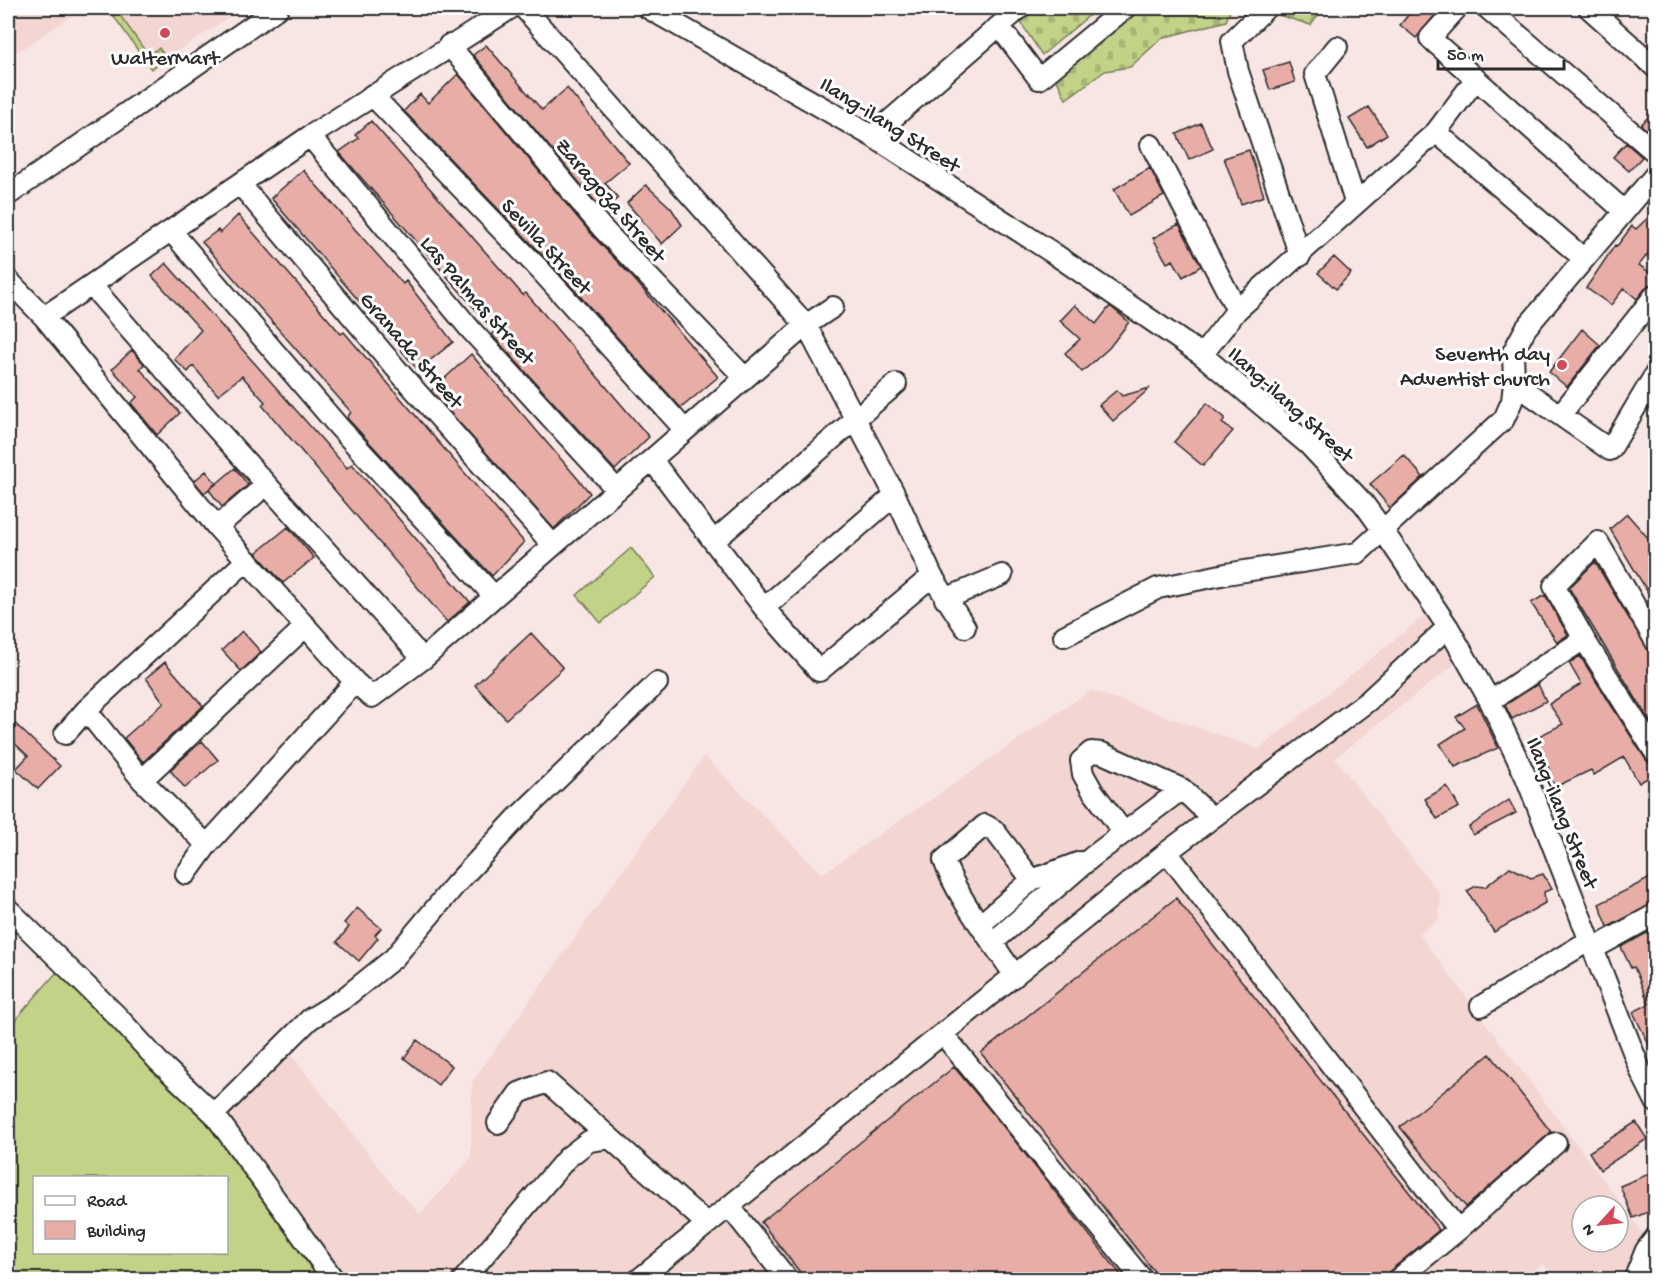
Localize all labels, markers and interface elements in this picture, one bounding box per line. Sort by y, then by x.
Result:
marker: WalterMart [158,26,172,40]
scale bar [1438,33,1564,71]
text: 50 m [1447,46,1484,67]
place label: WalterMart [111,47,221,73]
street label: Ilang-ilang Street [814,73,966,181]
street label: Zaragoza Street [548,134,671,271]
street label: Sevilla Street [494,194,597,303]
street label: Las Palmas Street [413,232,540,373]
street label: Granada Street [352,288,469,417]
street label: Ilang-ilang Street [1221,342,1359,471]
place label: Seventh day Adventist church [1400,343,1550,394]
marker: Seventh day Adventist church [1555,358,1569,372]
street label: Ilang-ilang Street [1518,734,1603,895]
legend [33,1176,228,1254]
text: Road [87,1192,128,1213]
north arrow [1570,1194,1630,1254]
text: N [1579,1220,1601,1238]
text: Building [86,1222,146,1243]

